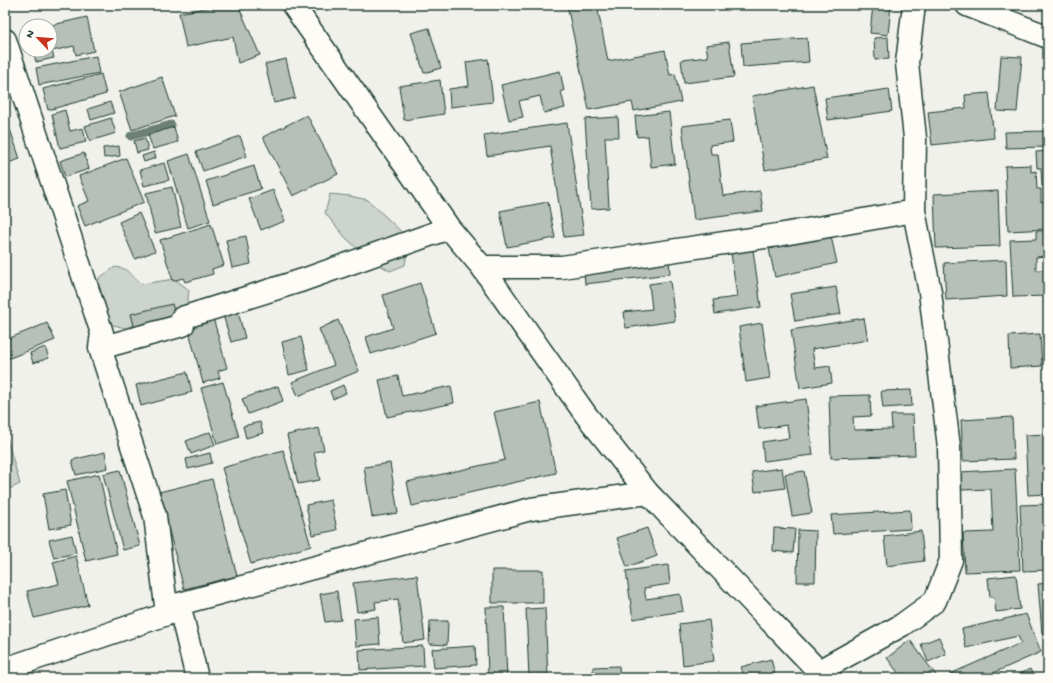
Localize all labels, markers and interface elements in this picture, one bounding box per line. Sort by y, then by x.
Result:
north arrow [18,18,58,58]
text: N [24,29,38,40]

